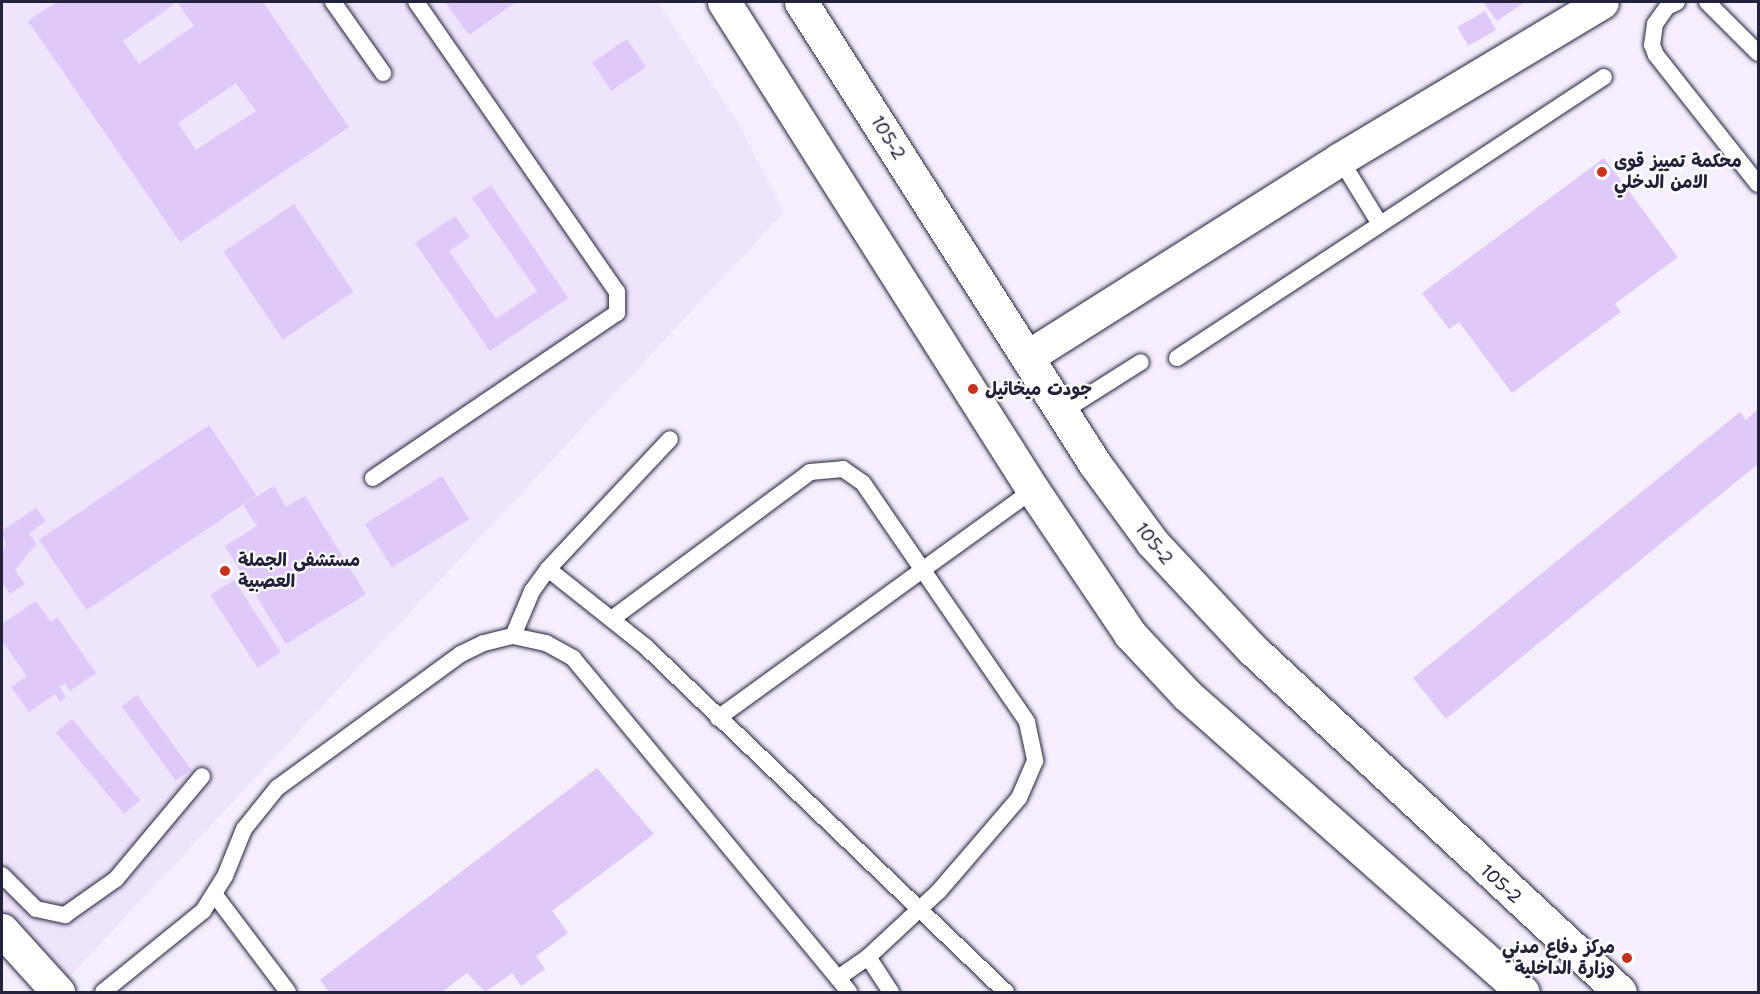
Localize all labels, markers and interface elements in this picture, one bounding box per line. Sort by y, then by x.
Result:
street label: 105-2 [866,112,910,164]
place label: محكمة تمييز قوى الامن الدخلي [1614,151,1742,194]
marker: محكمة تمييز قوى الامن الدخلي [1595,165,1609,179]
place label: جودت ميخائيل [985,378,1092,400]
marker: جودت ميخائيل [966,382,980,396]
street label: 105-2 [1130,518,1178,570]
place label: مستشفى الجملة العصبية [238,550,360,592]
marker: مستشفى الجملة العصبية [216,562,234,580]
street label: 105-2 [1476,860,1526,908]
place label: مركز دفاع مدني وزارة الداخلية [1502,937,1615,980]
marker: مركز دفاع مدني وزارة الداخلية [1620,951,1634,965]

